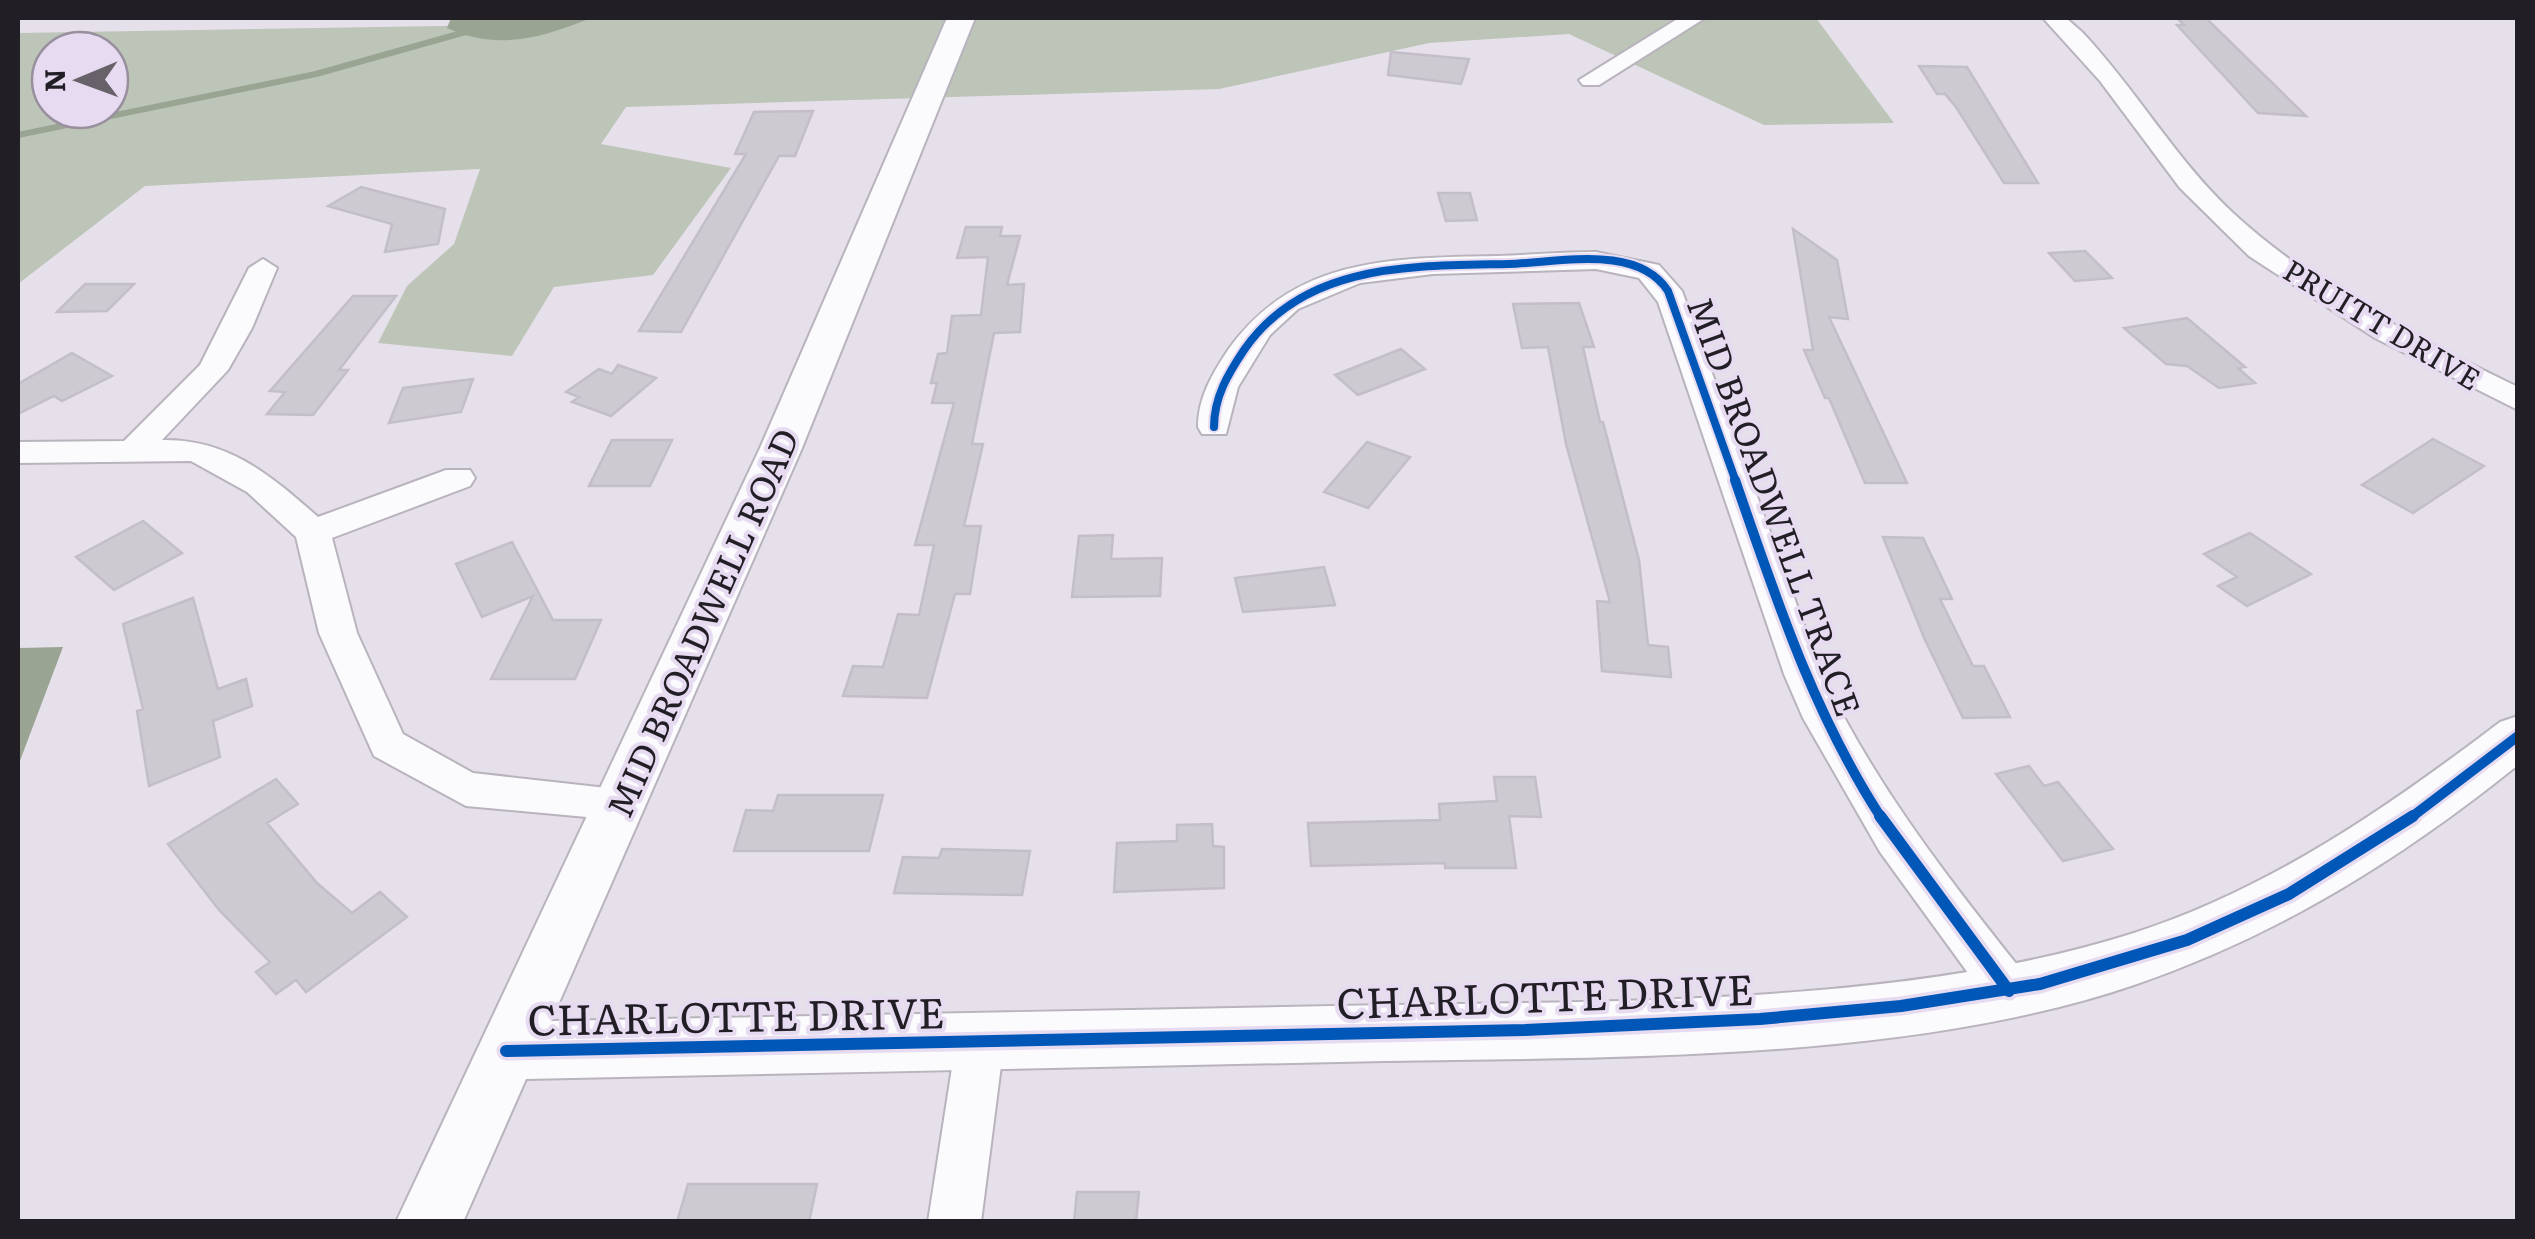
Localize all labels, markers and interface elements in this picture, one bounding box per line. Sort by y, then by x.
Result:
north arrow [30,30,130,130]
text: N [32,68,74,93]
street label: PRUITT DRIVE [2276,247,2490,399]
street label: MID BROADWELL TRACE [1676,289,1876,723]
street label: MID BROADWELL ROAD [592,419,810,825]
street label: CHARLOTTE DRIVE [1335,956,1755,1032]
street label: CHARLOTTE DRIVE [527,979,945,1049]

